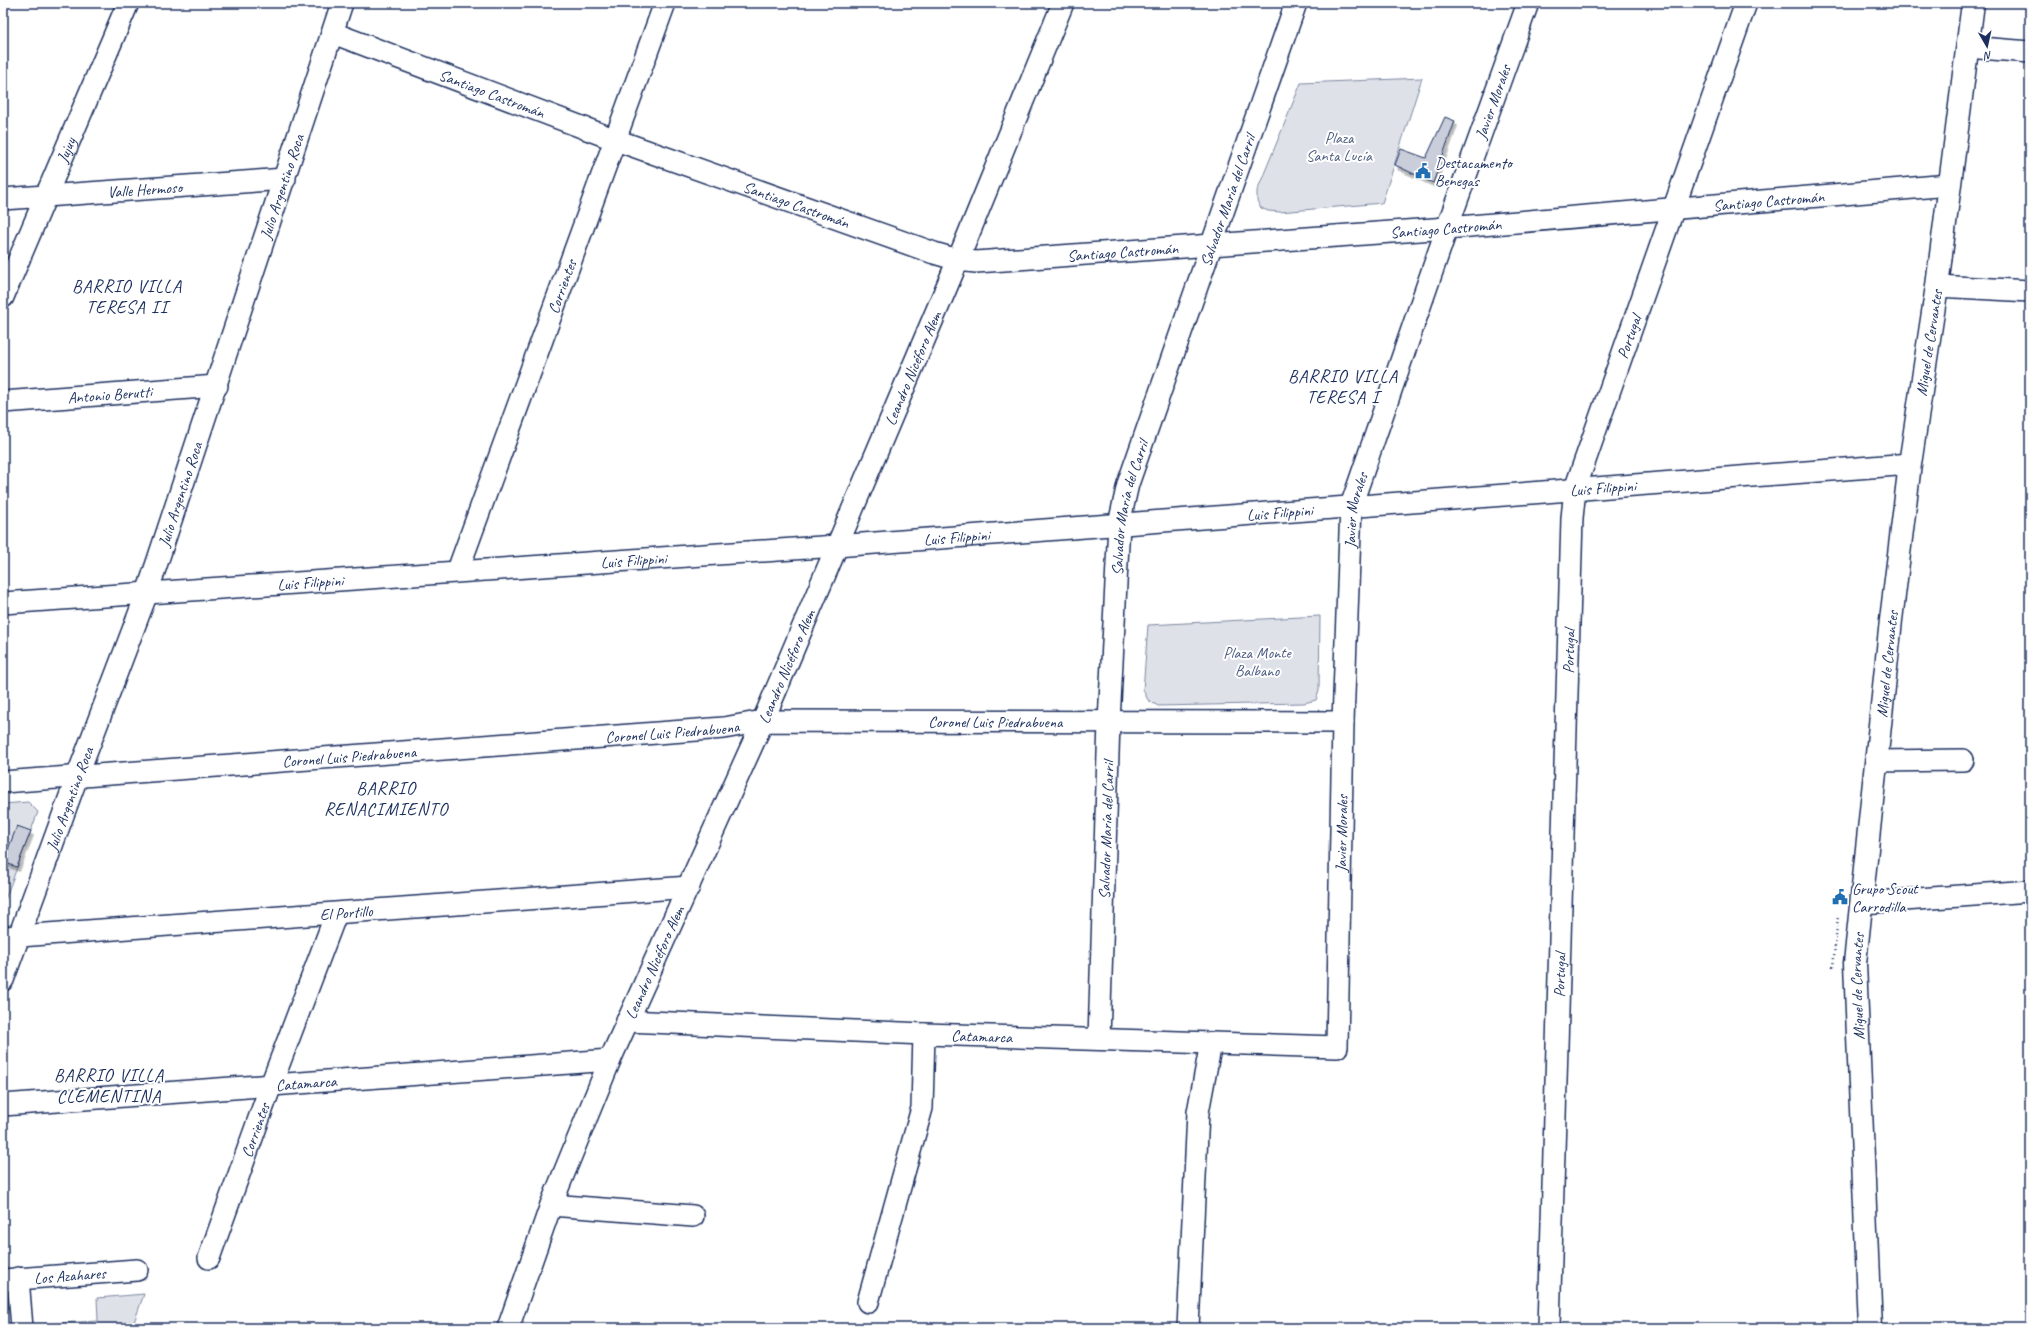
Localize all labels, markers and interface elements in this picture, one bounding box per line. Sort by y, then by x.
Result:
north arrow [1967,26,2007,66]
text: N [1982,48,1993,64]
street label: Javier Morales [1471,61,1516,143]
street label: Santiago Castromán [436,65,548,123]
park label: Plaza Santa Lucía [1306,128,1373,166]
street label: Salvador María del Carril [1196,129,1261,269]
street label: Julio Argentino Roca [255,130,309,243]
street label: Jujuy [52,133,81,167]
place label: Destacamento Benegas [1435,153,1514,191]
public building icon: Destacamento Benegas [1414,162,1432,180]
street label: Valle Hermoso [107,177,185,203]
street label: Santiago Castromán [740,177,853,233]
street label: Santiago Castromán [1712,187,1826,216]
street label: Santiago Castromán [1390,214,1503,243]
street label: Santiago Castromán [1066,238,1180,266]
street label: Corrientes [543,255,582,316]
district label: BARRIO VILLA TERESA II [72,275,182,318]
street label: Miguel de Cervantes [1911,287,1948,397]
street label: Leandro Nicéforo Alem [880,307,947,428]
street label: Portugal [1613,310,1647,361]
district label: BARRIO VILLA TERESA I [1288,365,1398,408]
street label: Antonio Berutti [67,382,155,408]
street label: Salvador María del Carril [1107,435,1155,576]
street label: Julio Argentino Roca [154,438,208,550]
street label: Javier Morales [1340,469,1373,550]
street label: Luis Filippini [1569,476,1639,501]
street label: Luis Filippini [1246,500,1315,526]
street label: Luis Filippini [923,525,992,550]
street label: Luis Filippini [600,548,669,573]
street label: Luis Filippini [277,571,346,595]
street label: Leandro Nicéforo Alem [754,605,821,727]
street label: Miguel de Cervantes [1872,608,1903,718]
street label: Portugal [1559,625,1580,674]
park label: Plaza Monte Balbano [1223,643,1293,681]
street label: Coronel Luis Piedrabuena [928,712,1064,733]
street label: Coronel Luis Piedrabuena [605,716,742,748]
street label: Coronel Luis Piedrabuena [282,742,418,772]
street label: Julio Argentino Roca [42,743,99,855]
street label: Salvador María del Carril [1094,757,1119,900]
district label: BARRIO RENACIMIENTO [324,777,449,820]
street label: Javier Morales [1331,793,1353,873]
place label: Grupo Scout Carrodilla [1852,879,1919,917]
public building icon: Grupo Scout Carrodilla [1831,888,1849,906]
street label: El Portillo [319,901,375,925]
street label: Leandro Nicéforo Alem [621,901,690,1022]
street label: Miguel de Cervantes [1846,930,1869,1040]
street label: Portugal [1549,949,1571,998]
street label: Catamarca [951,1026,1014,1048]
district label: BARRIO VILLA CLEMENTINA [54,1064,164,1107]
street label: Catamarca [275,1071,338,1096]
street label: Corrientes [237,1099,275,1160]
street label: Los Azahares [33,1263,108,1289]

